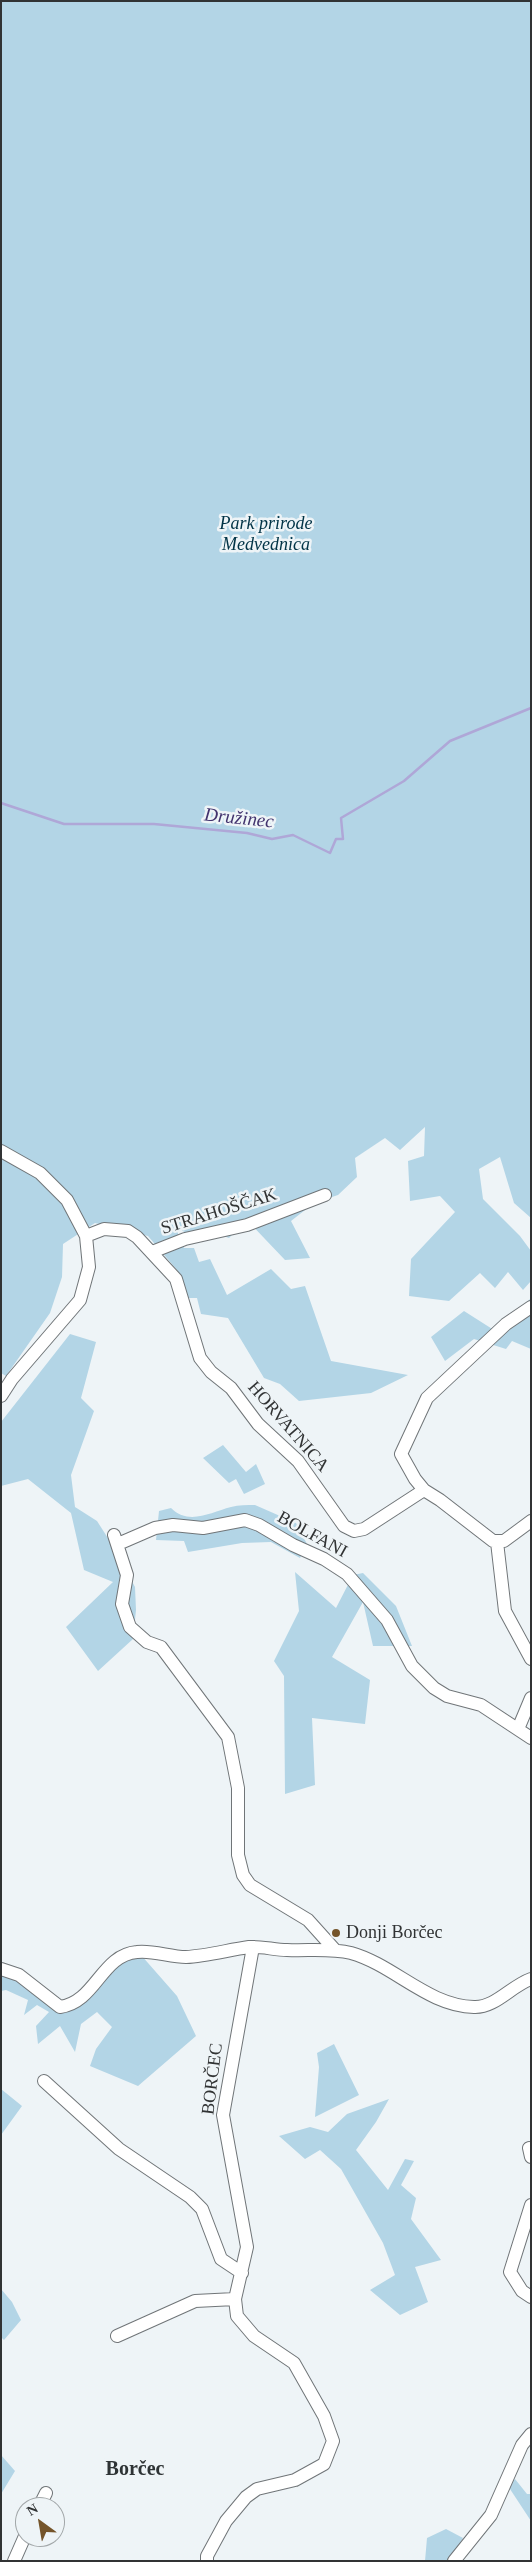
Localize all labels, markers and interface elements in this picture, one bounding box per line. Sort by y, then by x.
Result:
park label: Park prirode Medvednica [220,513,312,556]
water label: Družinec [203,804,275,834]
street label: STRAHOŠČAK [158,1184,280,1240]
street label: HORVATNICA [243,1377,333,1477]
street label: BOLFANI [273,1507,351,1563]
place label: Donji Borčec [346,1922,442,1944]
marker: Donji Borčec [330,1927,342,1939]
street label: BORČEC [198,2042,228,2116]
district label: Borčec [106,2458,164,2482]
north arrow [15,2497,65,2547]
text: N [24,2501,41,2519]

